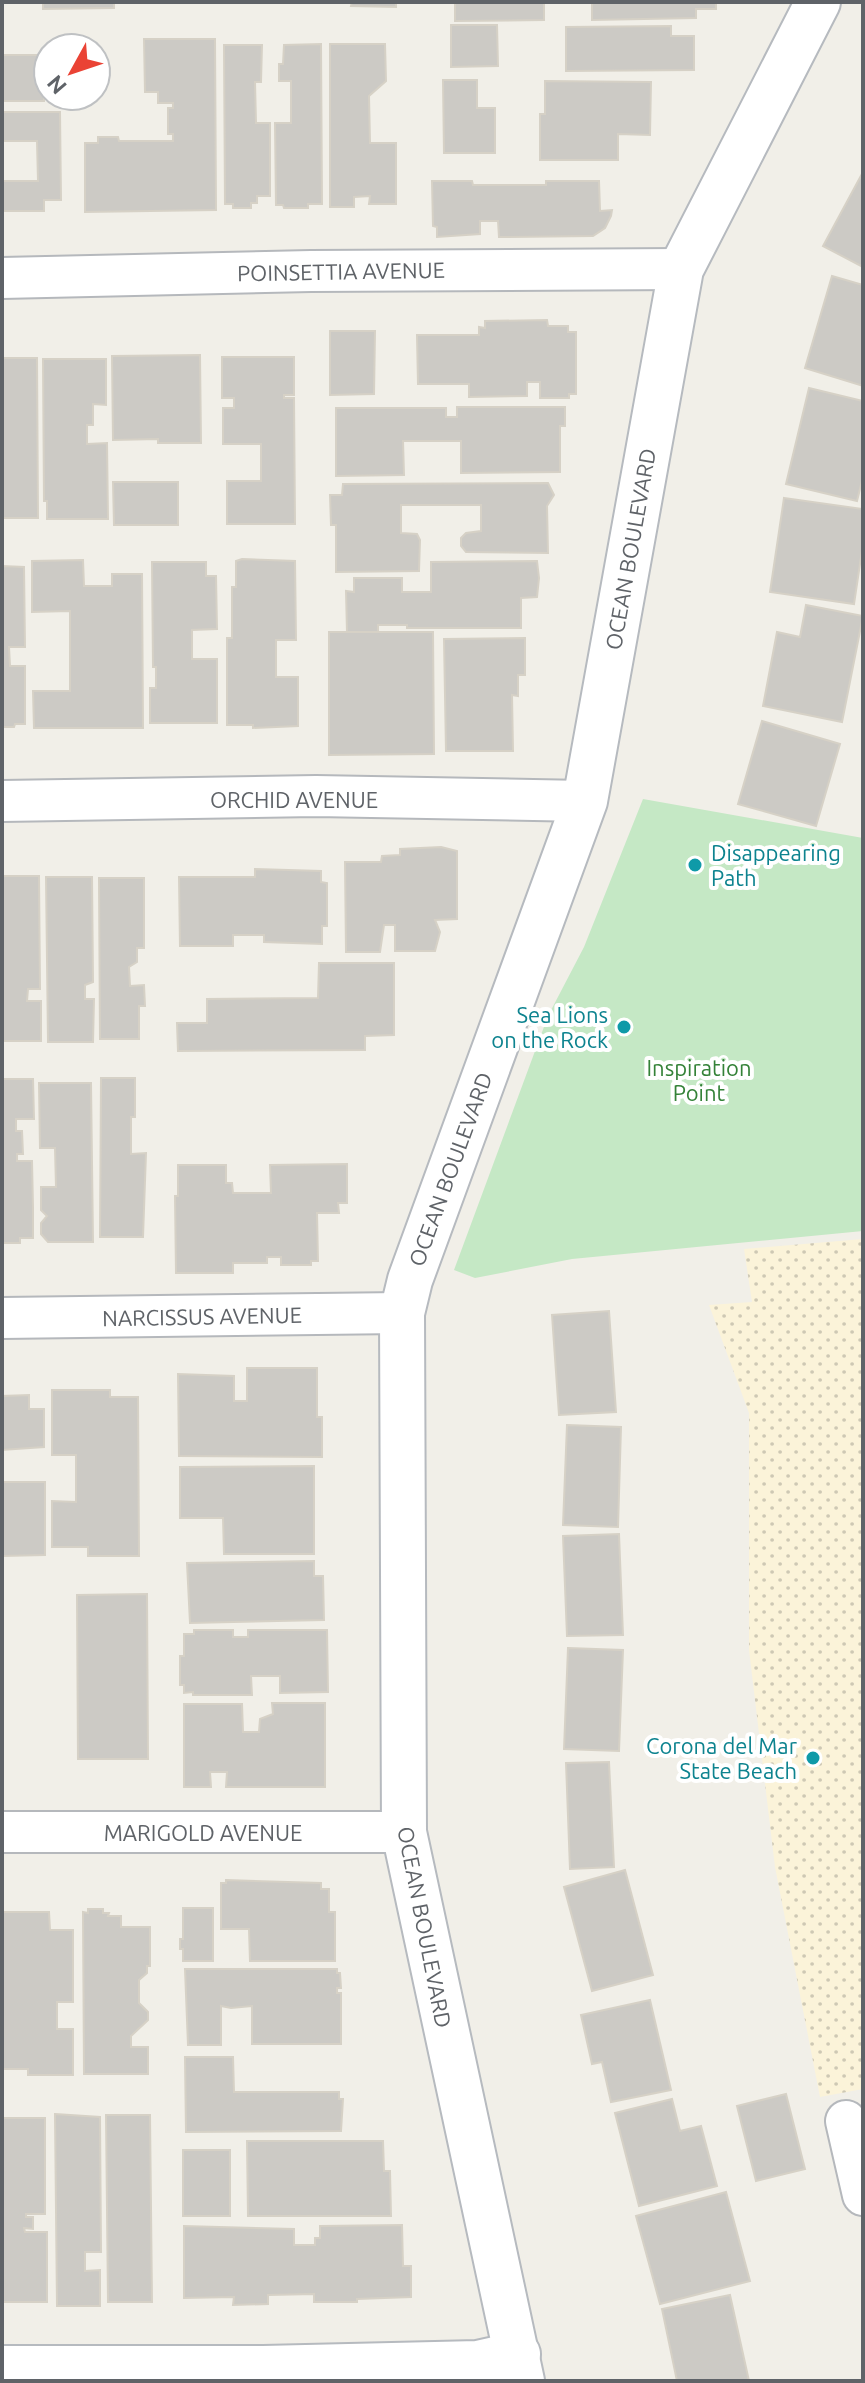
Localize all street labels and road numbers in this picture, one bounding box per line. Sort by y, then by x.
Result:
street label: POINSETTIA AVENUE [237,257,445,285]
street label: OCEAN BOULEVARD [600,446,660,652]
street label: ORCHID AVENUE [210,787,378,812]
street label: OCEAN BOULEVARD [403,1069,497,1269]
street label: NARCISSUS AVENUE [102,1302,302,1330]
street label: MARIGOLD AVENUE [104,1820,302,1845]
street label: OCEAN BOULEVARD [393,1824,457,2030]

